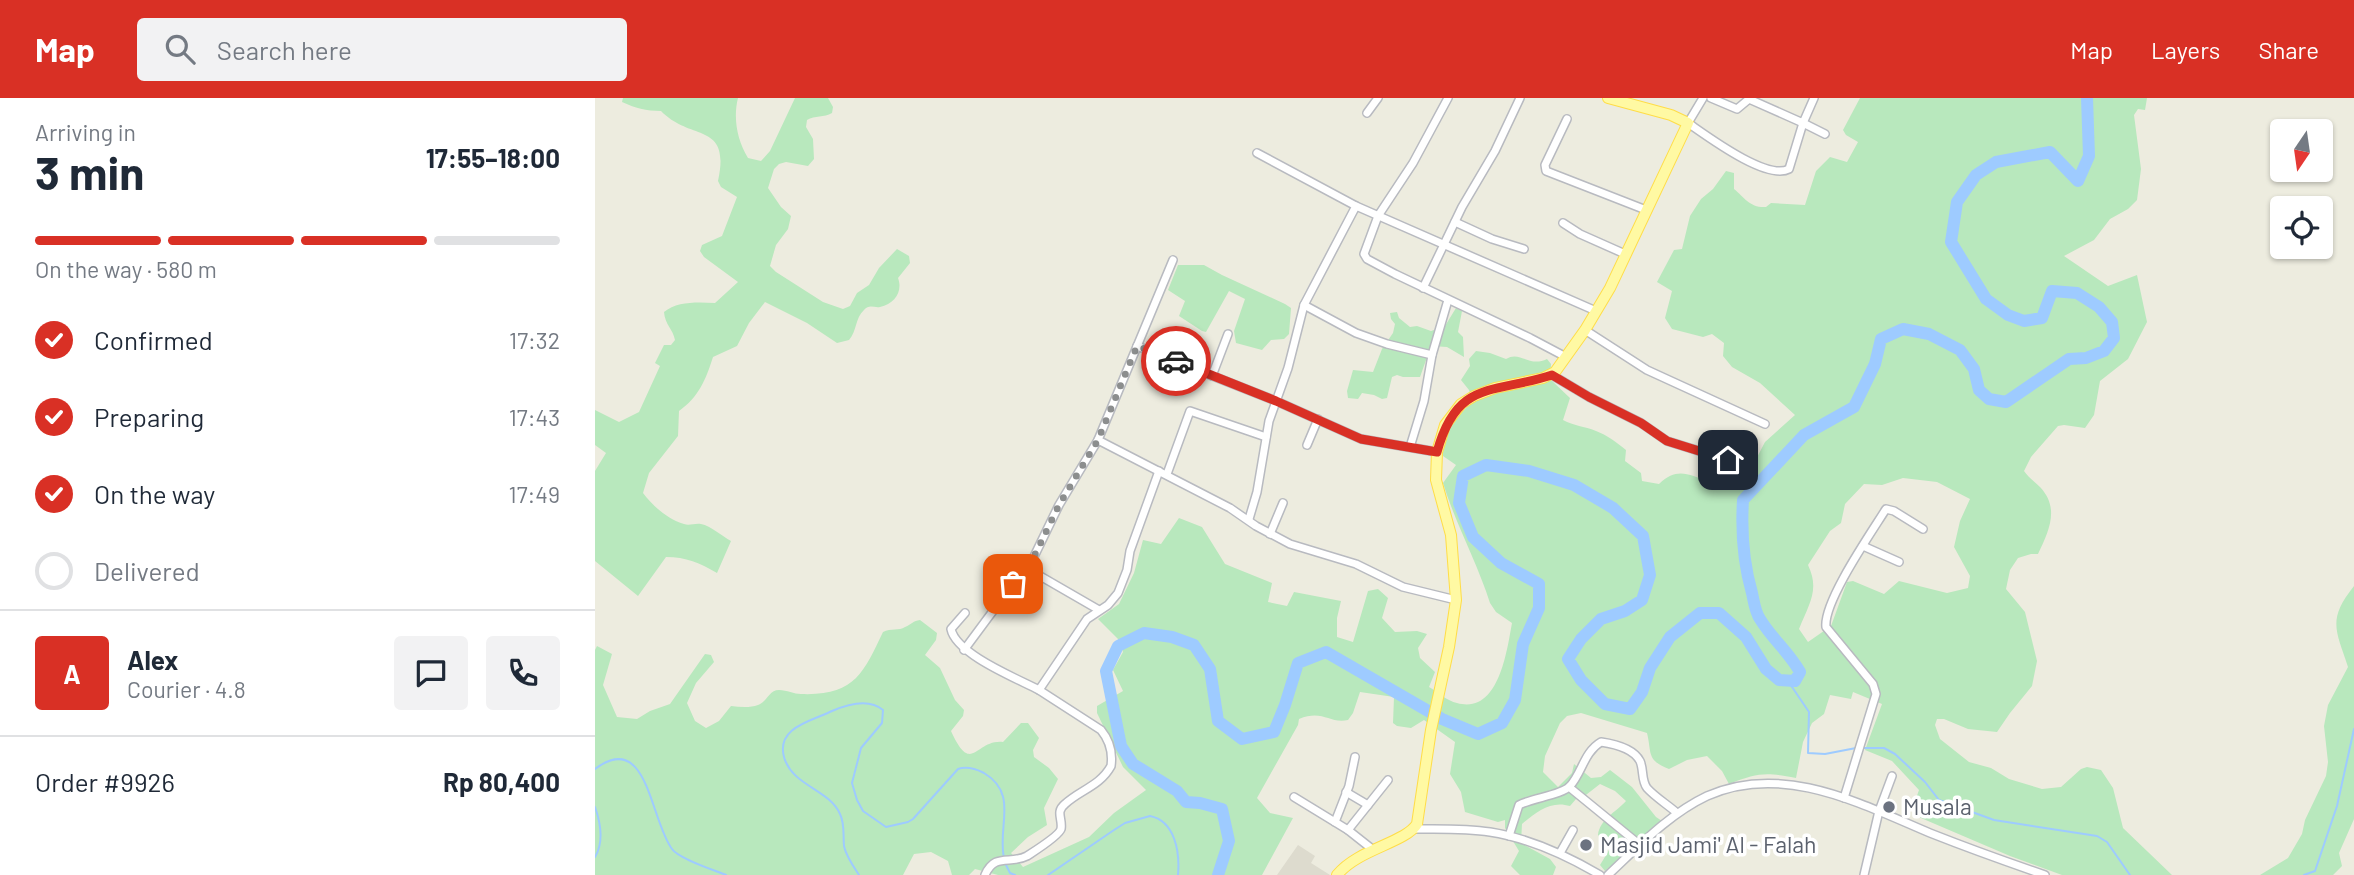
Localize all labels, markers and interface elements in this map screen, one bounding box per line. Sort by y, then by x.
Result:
search box [137,18,627,81]
text: Map [35,29,95,69]
icon: search [161,30,199,68]
text: Search here [217,34,352,65]
text: Map [2070,35,2113,64]
text: Layers [2151,35,2220,64]
text: Share [2258,35,2319,64]
text: Arriving in [35,118,136,146]
north arrow [2270,119,2333,182]
map controls [2270,119,2333,259]
text: 17:55–18:00 [426,142,560,173]
text: 3 min [35,144,144,199]
button: locate [2270,196,2333,259]
text: On the way · 580 m [35,255,217,283]
icon: check [35,321,73,359]
text: Confirmed [94,324,213,355]
text: 17:32 [509,326,560,354]
courier [1141,326,1211,396]
icon: car [1157,342,1195,380]
icon: check [35,398,73,436]
text: Preparing [94,401,204,432]
text: 17:43 [509,403,560,431]
pin [1698,430,1758,490]
icon: home [1709,441,1747,479]
icon: check [35,475,73,513]
text: On the way [94,478,215,509]
text: 17:49 [509,480,560,508]
pin [983,554,1043,614]
text: Delivered [94,555,200,586]
icon: bag [994,565,1032,603]
button: chat [394,636,468,710]
button: phone [486,636,560,710]
text: Alex [127,644,178,675]
text: A [63,658,81,689]
text: Courier · 4.8 [127,675,246,703]
text: Order #9926 [35,766,175,797]
text: Rp 80,400 [443,766,560,797]
place label: Musala [1903,792,1972,820]
marker: Musala [1881,799,1897,815]
place label: Masjid Jami' Al - Falah [1600,830,1817,858]
marker: Masjid Jami' Al - Falah [1578,837,1594,853]

